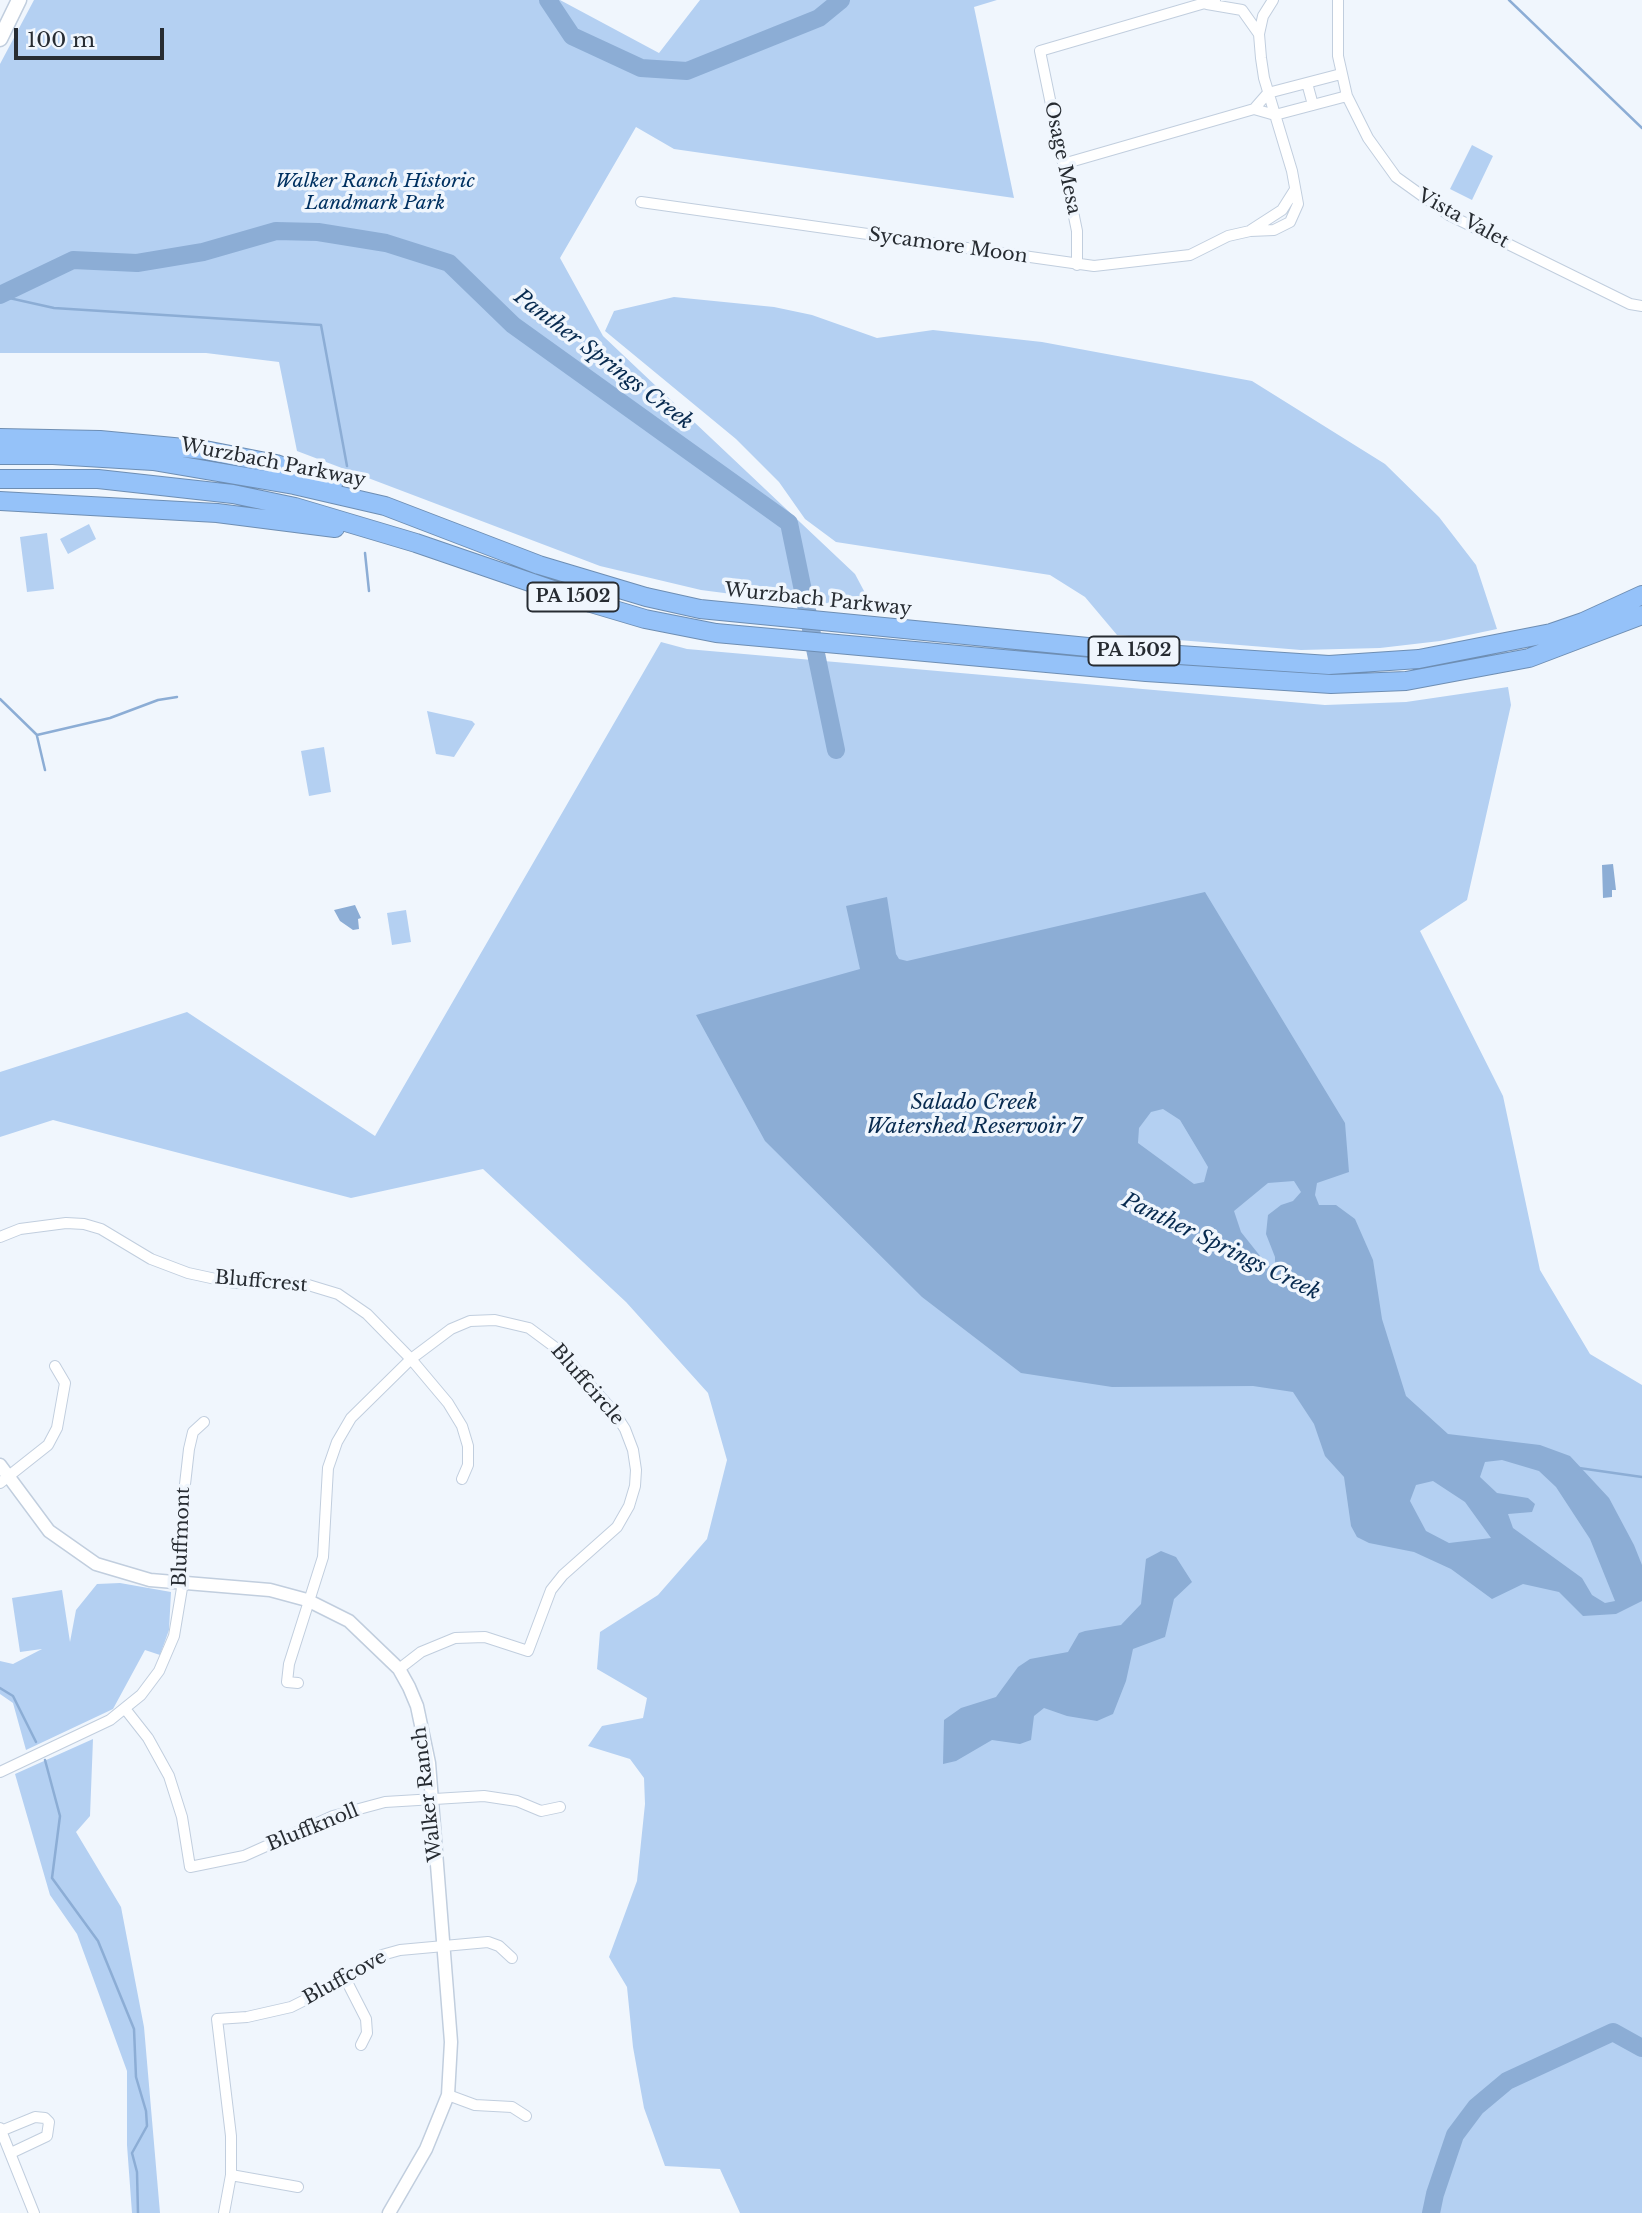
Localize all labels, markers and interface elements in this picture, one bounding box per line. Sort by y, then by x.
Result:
scale bar [18,14,168,58]
text: 100 m [27,27,95,53]
street label: Osage Mesa [1039,99,1085,217]
park label: Walker Ranch Historic Landmark Park [275,171,475,215]
street label: Vista Valet [1413,185,1513,253]
street label: Sycamore Moon [867,224,1029,268]
water label: Panther Springs Creek [509,285,697,435]
street label: Wurzbach Parkway [178,434,368,492]
street label: Wurzbach Parkway [723,579,913,621]
road number: PA 1502 [528,582,618,612]
road number: PA 1502 [1088,636,1180,666]
water label: Salado Creek Watershed Reservoir 7 [866,1090,1082,1140]
water label: Panther Springs Creek [1118,1188,1324,1306]
street label: Bluffcrest [214,1267,308,1297]
street label: Bluffcircle [546,1340,628,1430]
street label: Bluffmont [169,1486,195,1588]
street label: Walker Ranch [408,1725,448,1863]
street label: Bluffknoll [264,1799,362,1857]
street label: Bluffcove [299,1946,391,2010]

